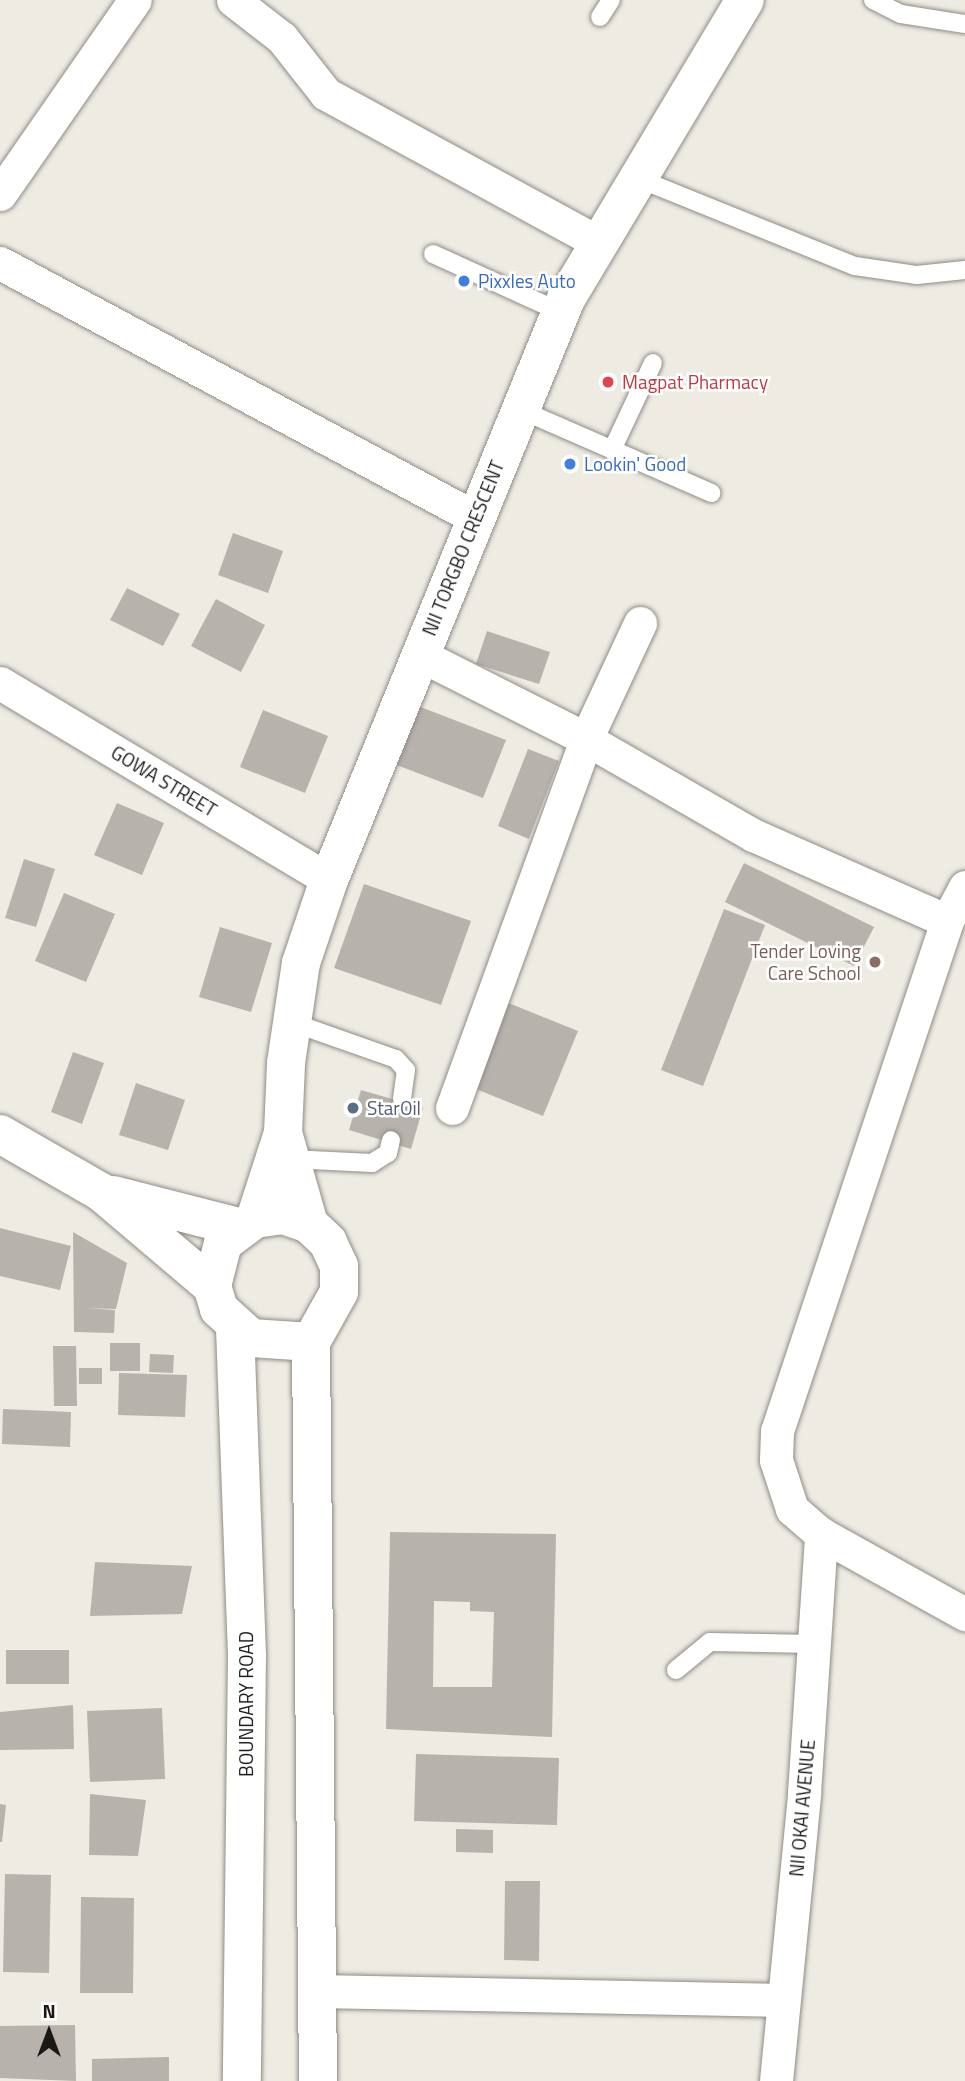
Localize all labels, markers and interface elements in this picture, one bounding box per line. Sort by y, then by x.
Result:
place label: Pixxles Auto [478,270,576,292]
marker: Pixxles Auto [456,273,472,289]
place label: Magpat Pharmacy [622,371,768,393]
marker: Magpat Pharmacy [600,374,616,390]
place label: Lookin' Good [584,453,686,475]
marker: Lookin' Good [562,456,578,472]
street label: NII TORGBO CRESCENT [417,457,509,639]
street label: GOWA STREET [107,741,221,821]
place label: Tender Loving Care School [750,940,861,984]
marker: Tender Loving Care School [867,954,883,970]
place label: StarOil [367,1097,421,1119]
marker: StarOil [345,1100,361,1116]
street label: BOUNDARY ROAD [235,1631,257,1777]
street label: NII OKAI AVENUE [785,1738,819,1878]
text: N [42,1996,56,2025]
north arrow [14,1997,84,2067]

